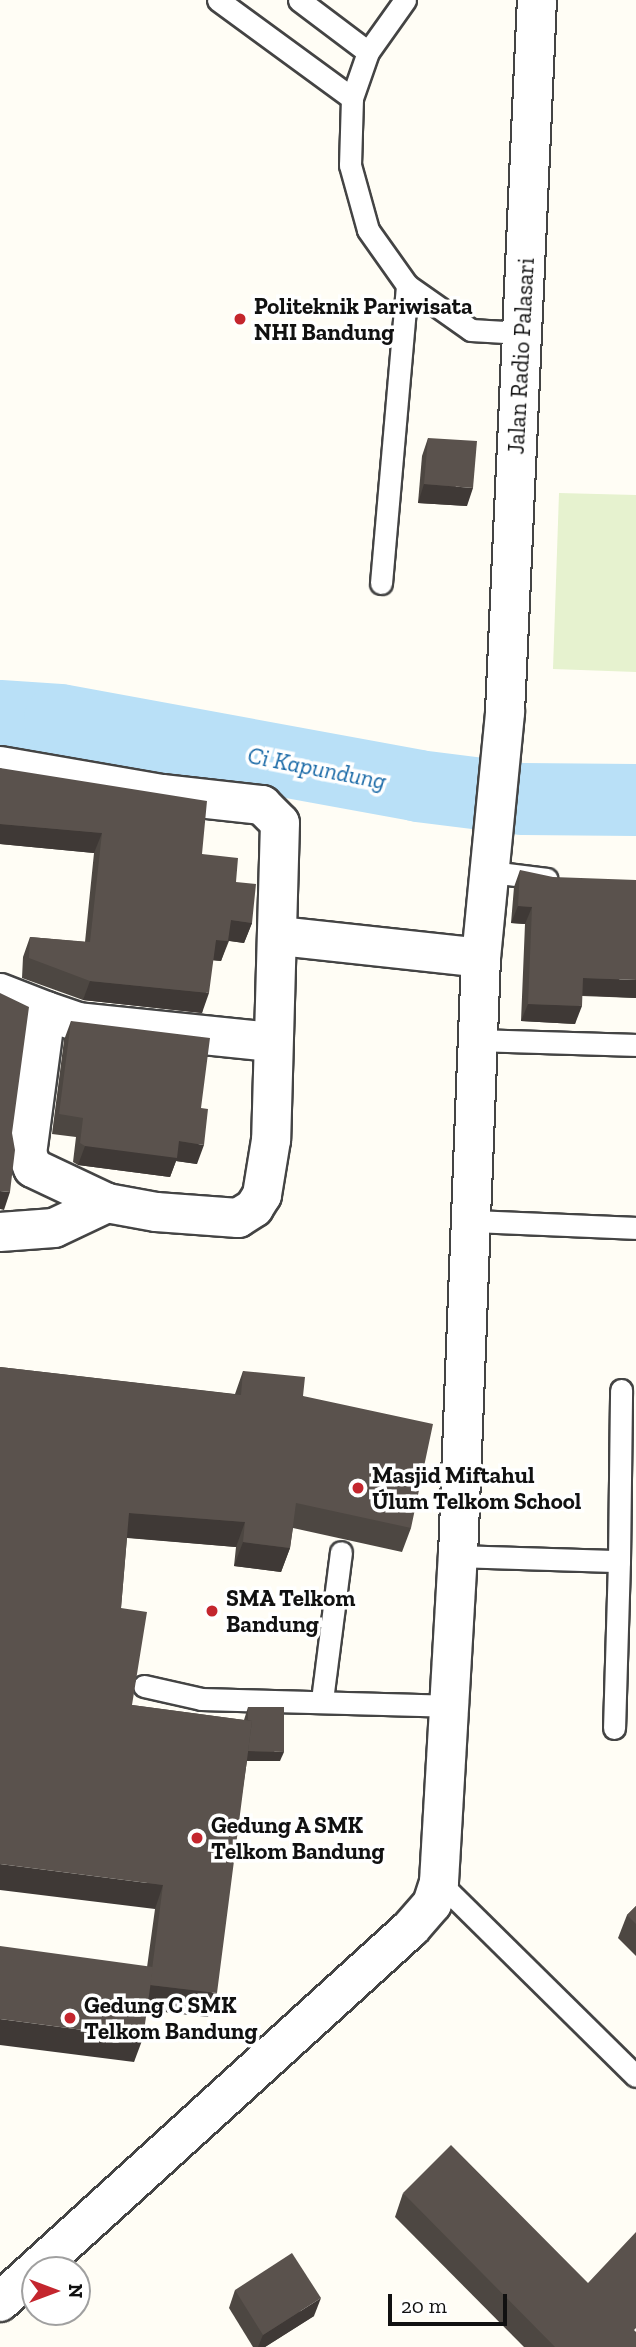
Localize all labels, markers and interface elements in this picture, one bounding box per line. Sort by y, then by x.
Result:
street label: Jalan Radio Palasari [502,257,540,455]
place label: Politeknik Pariwisata NHI Bandung [254,292,473,346]
marker: Politeknik Pariwisata NHI Bandung [232,311,248,327]
water label: Ci Kapundung [245,740,389,796]
place label: Masjid Miftahul Úlum Telkom School [372,1461,581,1515]
marker: Masjid Miftahul Úlum Telkom School [350,1480,366,1496]
place label: SMA Telkom Bandung [226,1584,356,1638]
marker: SMA Telkom Bandung [204,1603,220,1619]
place label: Gedung A SMK Telkom Bandung [211,1811,385,1865]
marker: Gedung A SMK Telkom Bandung [189,1830,205,1846]
place label: Gedung C SMK Telkom Bandung [84,1991,258,2045]
marker: Gedung C SMK Telkom Bandung [62,2010,78,2026]
north arrow [21,2256,91,2326]
scale bar [391,2280,510,2324]
text: N [64,2284,87,2298]
text: 20 m [401,2293,447,2318]

